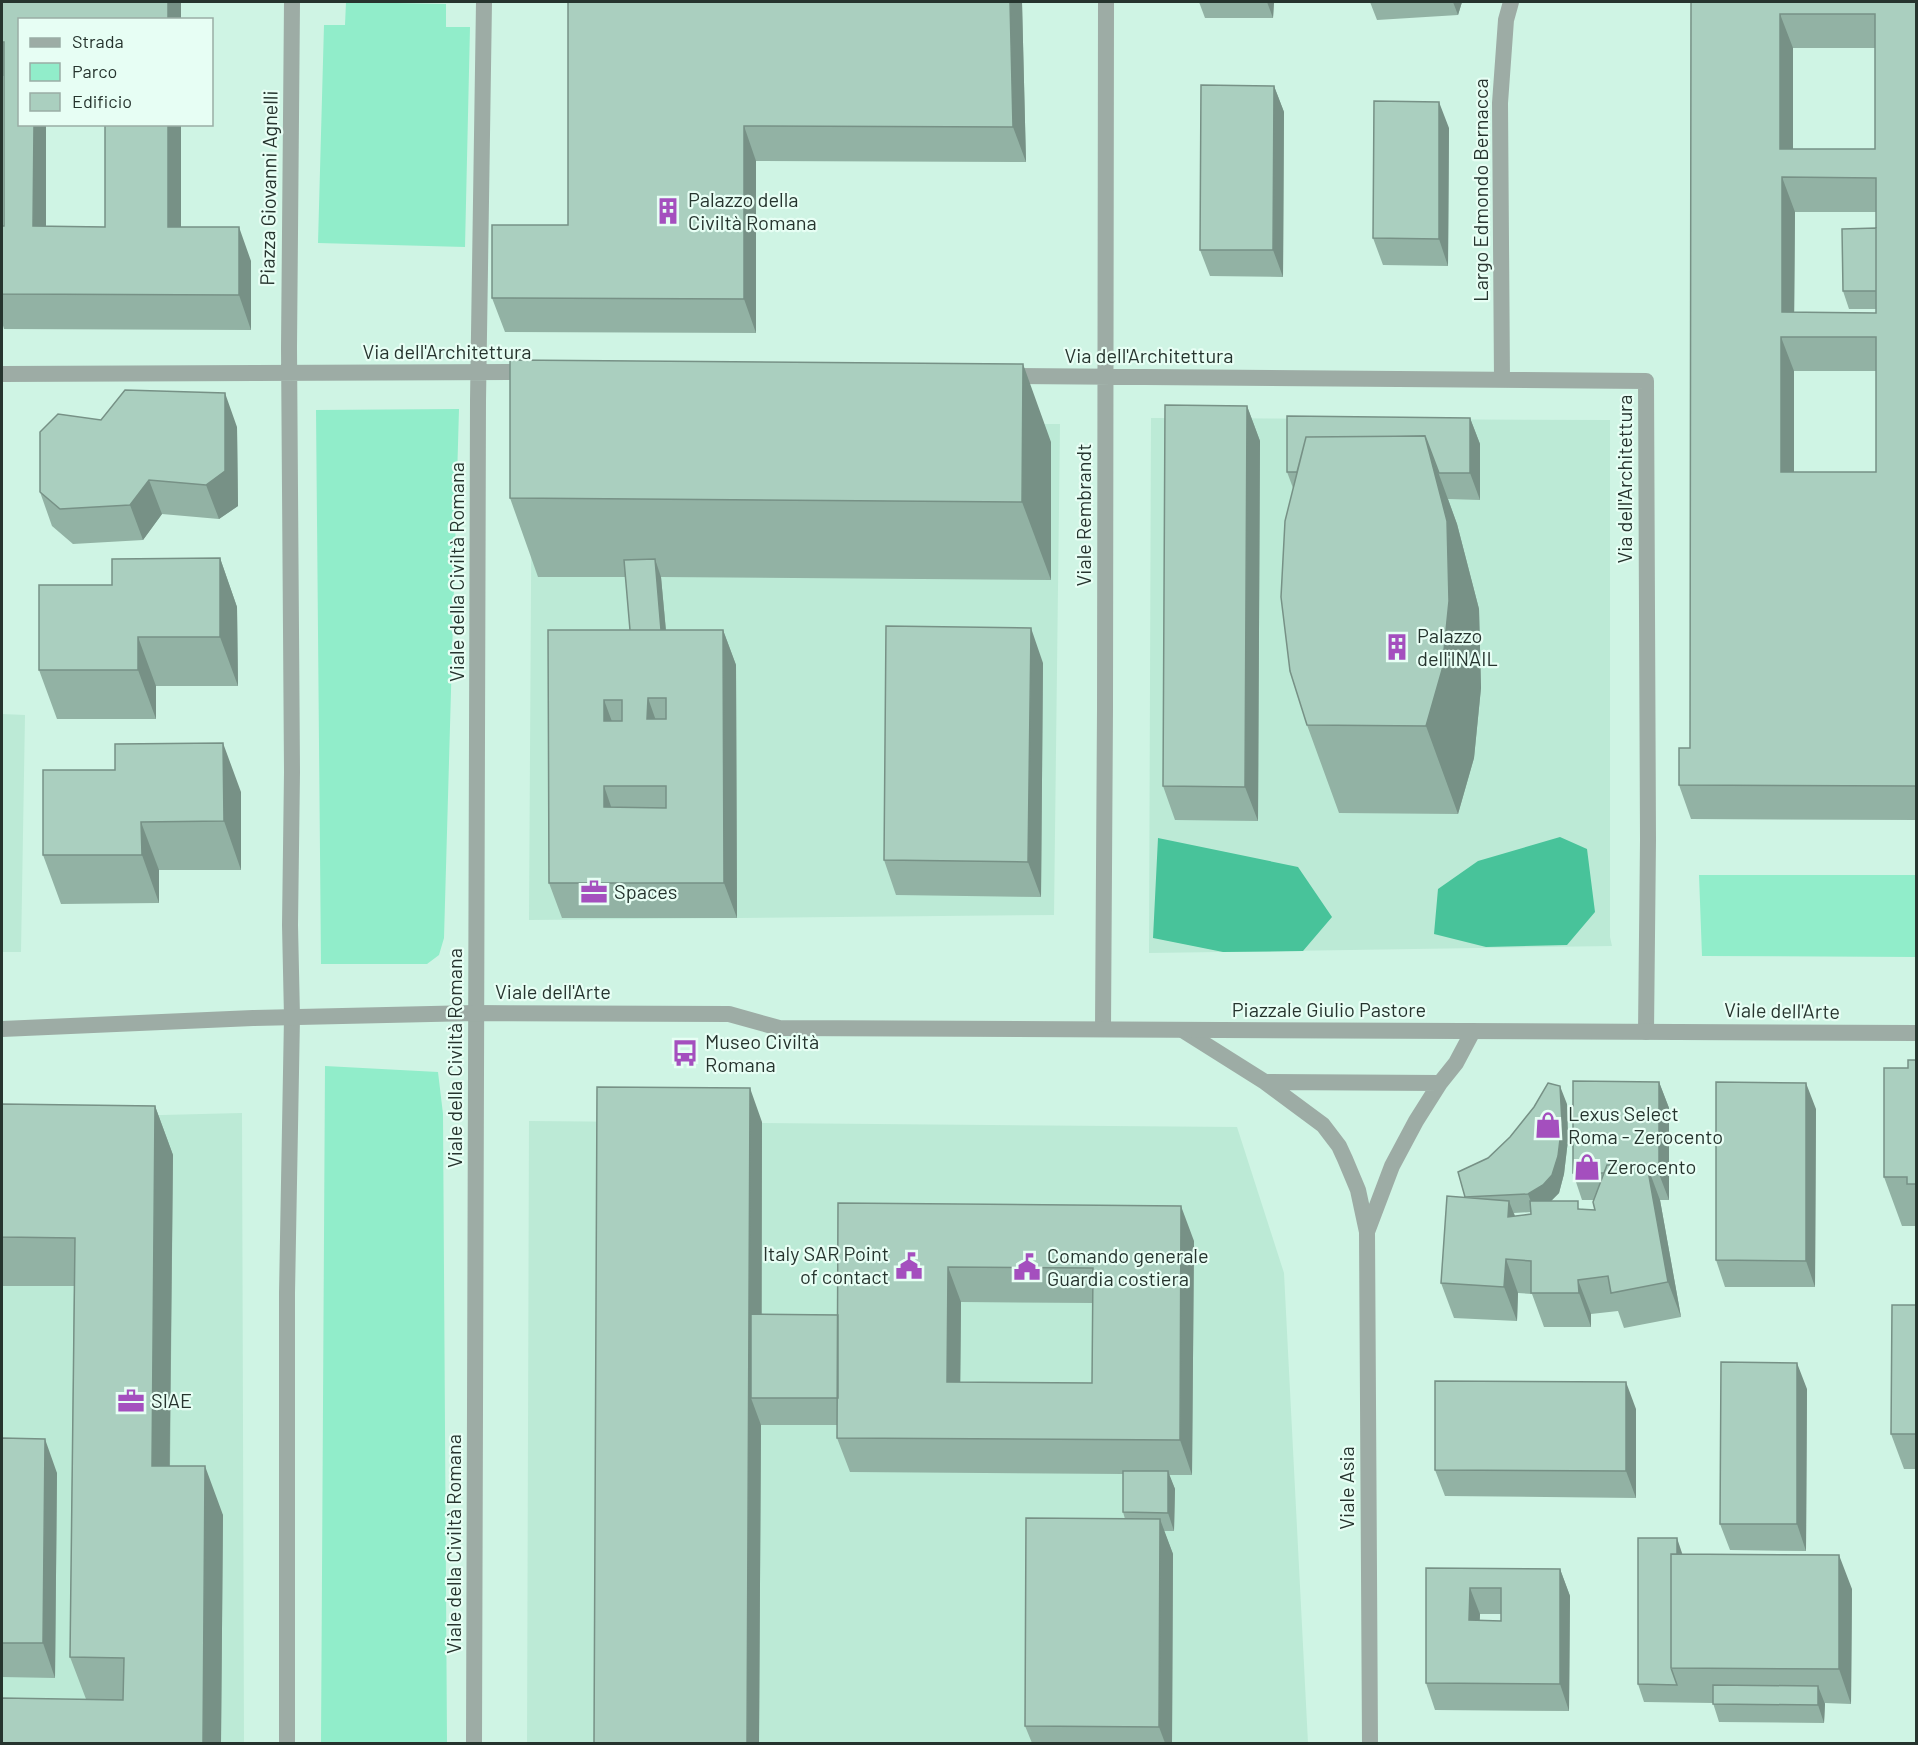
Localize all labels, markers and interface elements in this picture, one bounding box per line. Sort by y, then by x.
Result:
legend [18,18,213,126]
text: Strada [72,30,124,52]
text: Parco [72,60,117,82]
street label: Largo Edmondo Bernacca [1468,78,1492,302]
text: Edificio [72,90,132,112]
street label: Piazza Giovanni Agnelli [254,90,282,286]
place label: Palazzo della Civiltà Romana [688,187,817,234]
building icon: Palazzo della Civiltà Romana [653,196,683,226]
street label: Via dell'Architettura [362,339,532,363]
street label: Via dell'Architettura [1064,343,1234,367]
street label: Via dell'Architettura [1612,394,1636,564]
street label: Viale Rembrandt [1071,444,1095,586]
street label: Viale della Civiltà Romana [444,462,468,682]
place label: Palazzo dell'INAIL [1417,623,1498,670]
building icon: Palazzo dell'INAIL [1382,632,1412,662]
office icon: Spaces [579,877,609,907]
place label: Spaces [614,879,677,903]
street label: Viale della Civiltà Romana [442,948,466,1168]
street label: Viale dell'Arte [495,979,611,1003]
street label: Piazzale Giulio Pastore [1232,997,1426,1021]
street label: Viale dell'Arte [1724,997,1840,1023]
place label: Museo Civiltà Romana [705,1029,819,1076]
bus stop icon: Museo Civiltà Romana [670,1038,700,1068]
place label: Lexus Select Roma - Zerocento [1568,1101,1723,1148]
shop icon: Lexus Select Roma - Zerocento [1533,1110,1563,1140]
shop icon: Zerocento [1572,1152,1602,1182]
place label: Zerocento [1607,1154,1696,1178]
place label: Italy SAR Point of contact [763,1241,889,1288]
place label: Comando generale Guardia costiera [1047,1243,1209,1290]
public building icon: Italy SAR Point of contact [894,1251,924,1281]
public building icon: Comando generale Guardia costiera [1012,1252,1042,1282]
office icon: SIAE [116,1386,146,1416]
place label: SIAE [151,1388,192,1412]
street label: Viale della Civiltà Romana [441,1434,465,1654]
street label: Viale Asia [1334,1446,1358,1530]

